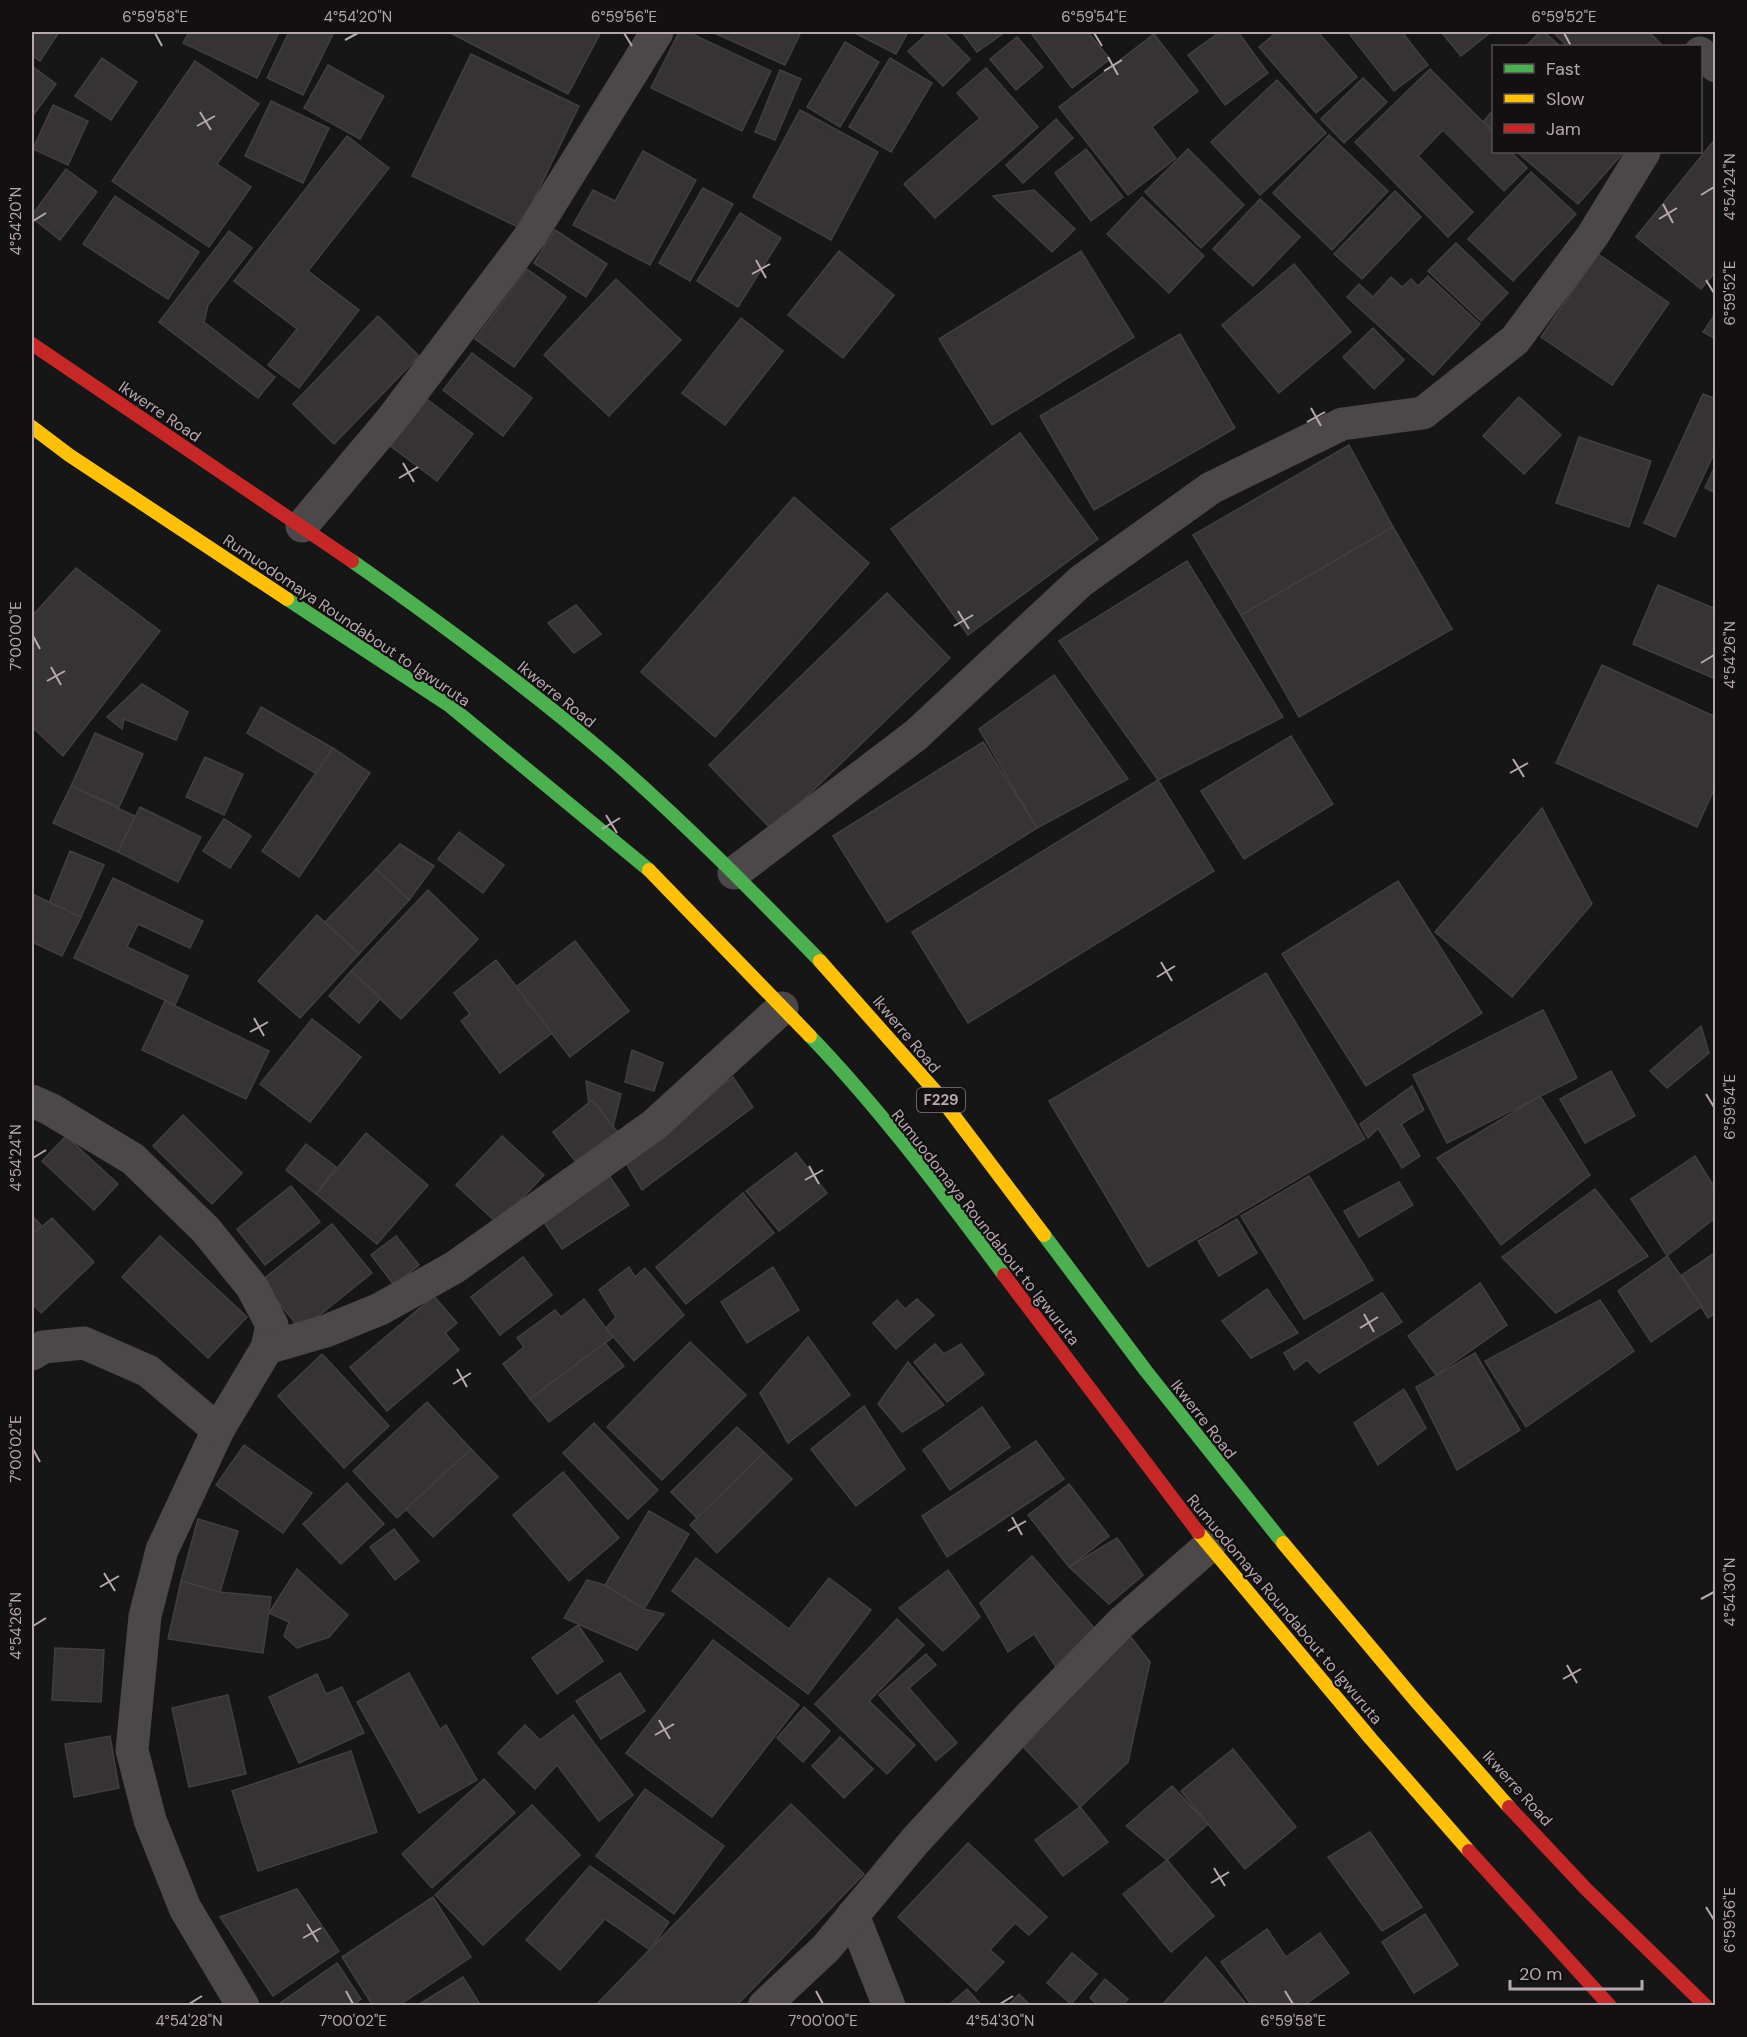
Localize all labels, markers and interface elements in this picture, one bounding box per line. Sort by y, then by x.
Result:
text: 6°59'58"E [122,7,188,27]
text: 4°54'20"N [324,7,392,27]
text: 6°59'56"E [591,7,657,27]
text: 6°59'54"E [1061,7,1127,27]
text: 6°59'52"E [1531,7,1597,27]
legend [1492,45,1702,153]
text: Fast [1546,57,1581,81]
text: Slow [1546,87,1585,111]
text: Jam [1546,117,1581,141]
text: 4°54'24"N [1720,153,1740,221]
text: 4°54'20"N [6,187,26,255]
text: 6°59'52"E [1720,260,1740,326]
street label: Ikwerre Road [114,376,205,447]
street label: Rumuodomaya Roundabout to Igwuruta [219,530,474,711]
text: 7°00'00"E [6,601,26,671]
text: 4°54'26"N [1720,621,1740,689]
street label: Ikwerre Road [513,656,600,732]
street label: Ikwerre Road [868,991,945,1077]
text: 6°59'54"E [1720,1074,1740,1140]
road number: F229 [917,1088,965,1112]
street label: Rumuodomaya Roundabout to Igwuruta [887,1105,1084,1350]
text: 4°54'24"N [6,1124,26,1192]
street label: Ikwerre Road [1166,1375,1241,1463]
text: 7°00'02"E [6,1415,26,1483]
street label: Rumuodomaya Roundabout to Igwuruta [1182,1490,1387,1729]
text: 4°54'30"N [1720,1558,1740,1626]
text: 4°54'26"N [6,1592,26,1660]
street label: Ikwerre Road [1478,1746,1557,1831]
text: 6°59'56"E [1720,1887,1740,1953]
scale bar [1510,1953,1642,1991]
text: 20 m [1519,1962,1562,1986]
text: 4°54'28"N [155,2011,223,2031]
text: 7°00'02"E [319,2011,387,2031]
text: 7°00'00"E [788,2011,858,2031]
text: 4°54'30"N [966,2011,1034,2031]
text: 6°59'58"E [1260,2011,1326,2031]

